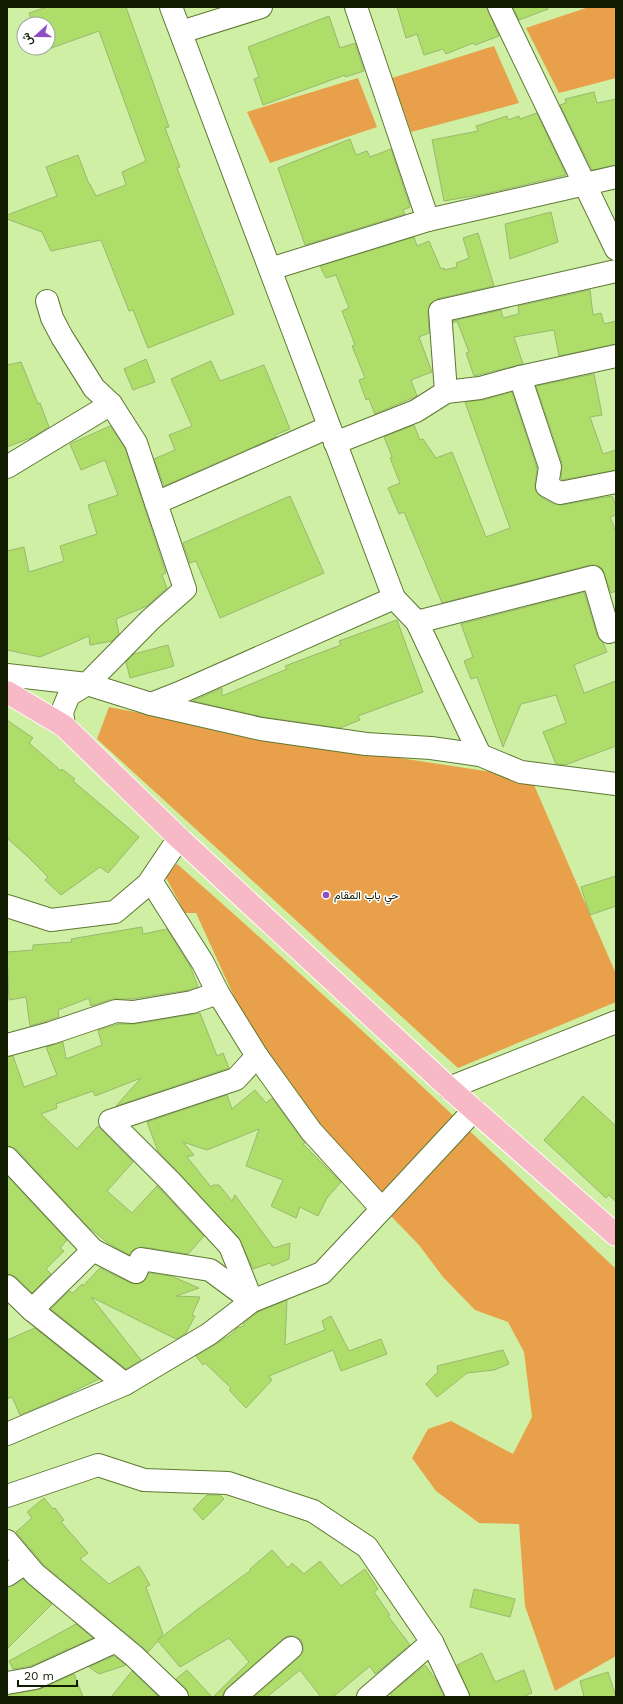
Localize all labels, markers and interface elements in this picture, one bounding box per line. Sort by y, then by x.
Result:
north arrow [16,16,56,56]
text: ش [19,31,36,48]
place label: حي باب المقام [334,889,399,905]
marker: حي باب المقام [321,890,331,900]
scale bar [18,1662,77,1688]
text: 20 m [24,1669,54,1683]

